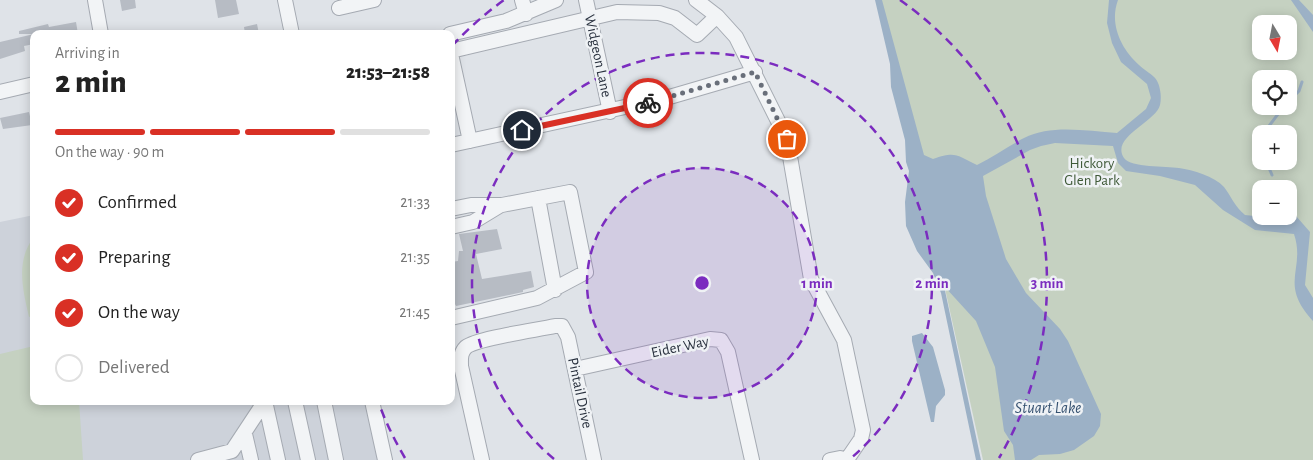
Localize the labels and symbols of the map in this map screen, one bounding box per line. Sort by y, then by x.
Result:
street label: Widgeon Lane [582,13,614,99]
north arrow [1252,15,1298,60]
courier [623,78,673,128]
pin [501,109,543,151]
pin [766,118,808,160]
park label: Hickory Glen Park [1064,156,1120,188]
centre of rings [693,274,711,292]
text: 1 min [801,276,833,291]
text: 2 min [915,276,949,291]
text: 3 min [1031,276,1063,291]
street label: Eider Way [650,333,711,360]
street label: Pintail Drive [565,356,595,430]
water label: Stuart Lake [1015,400,1081,416]

